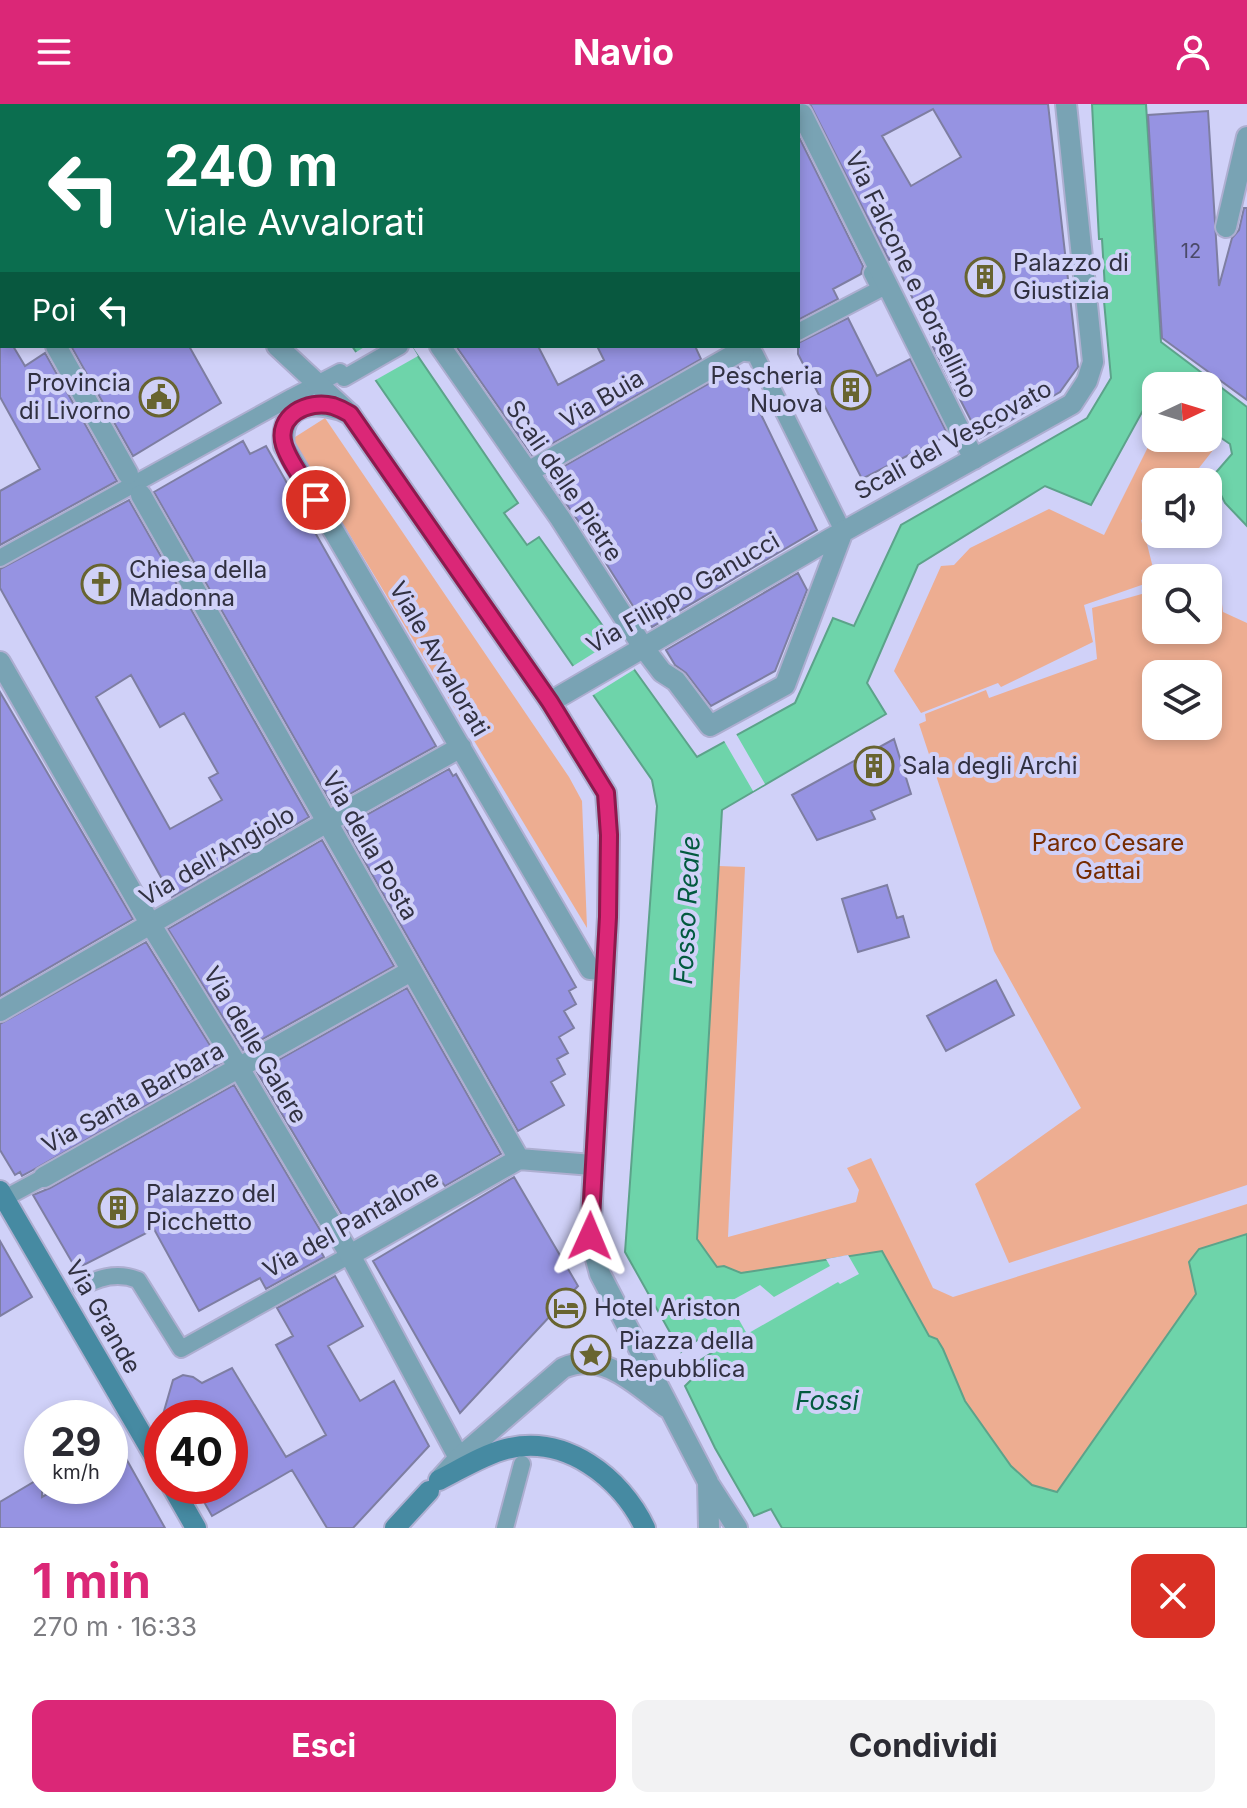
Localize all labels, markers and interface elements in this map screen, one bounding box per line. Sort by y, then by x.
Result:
icon: menu [32,30,76,74]
text: Navio [573,30,674,74]
icon: person [1171,30,1215,74]
text: 240 m [164,132,338,200]
icon: left [32,136,136,240]
street label: Via Falcone e Borsellino [839,147,984,403]
text: Viale Avvalorati [164,200,425,244]
house number: 12 [1181,239,1201,263]
place label: Palazzo di Giustizia [1013,248,1129,305]
building icon: Palazzo di Giustizia [964,256,1006,298]
icon: left [92,288,136,332]
text: Poi [32,292,76,328]
place label: Pescheria Nuova [711,361,823,418]
street label: Via Buia [555,363,649,434]
place label: Provincia di Livorno [19,368,131,425]
building icon: Pescheria Nuova [830,369,872,411]
north arrow [1142,372,1222,452]
map controls [1142,372,1222,740]
street label: Scali del Vescovato [849,373,1056,506]
public building icon: Provincia di Livorno [138,376,180,418]
street label: Scali delle Pietre [500,395,629,567]
pin [282,466,350,534]
button: sound [1142,468,1222,548]
icon: arrive [294,478,338,522]
street label: Via Filippo Ganucci [581,526,784,660]
place label: Chiesa della Madonna [129,555,267,612]
church icon: Chiesa della Madonna [80,563,122,605]
button: search [1142,564,1222,644]
street label: Viale Avvalorati [383,576,496,741]
button: layers [1142,660,1222,740]
building icon: Sala degli Archi [853,745,895,787]
place label: Sala degli Archi [902,751,1078,780]
street label: Via della Posta [316,766,425,925]
street label: Via dell'Angiolo [134,799,299,912]
park label: Parco Cesare Gattai [1032,828,1184,885]
water label: Fosso Reale [667,835,706,985]
street label: Via delle Galere [197,961,314,1128]
street label: Via Santa Barbara [37,1036,229,1160]
street label: Via del Pantalone [258,1163,444,1284]
place label: Palazzo del Picchetto [146,1179,276,1236]
building icon: Palazzo del Picchetto [97,1187,139,1229]
position arrow [548,1194,632,1278]
street label: Via Grande [59,1255,147,1379]
hotel icon: Hotel Ariston [545,1287,587,1329]
place label: Hotel Ariston [594,1293,741,1322]
place label: Piazza della Repubblica [619,1326,754,1383]
place icon: Piazza della Repubblica [570,1334,612,1376]
water label: Fossi [795,1385,860,1416]
speed limit sign: 40 [144,1400,248,1504]
text: 29 [50,1417,102,1466]
text: km/h [52,1460,100,1484]
text: 1 min [32,1551,151,1610]
button: close [1131,1554,1215,1638]
text: 270 m · 16:33 [32,1611,197,1642]
button: Esci [32,1700,616,1792]
button: Condividi [632,1700,1215,1792]

